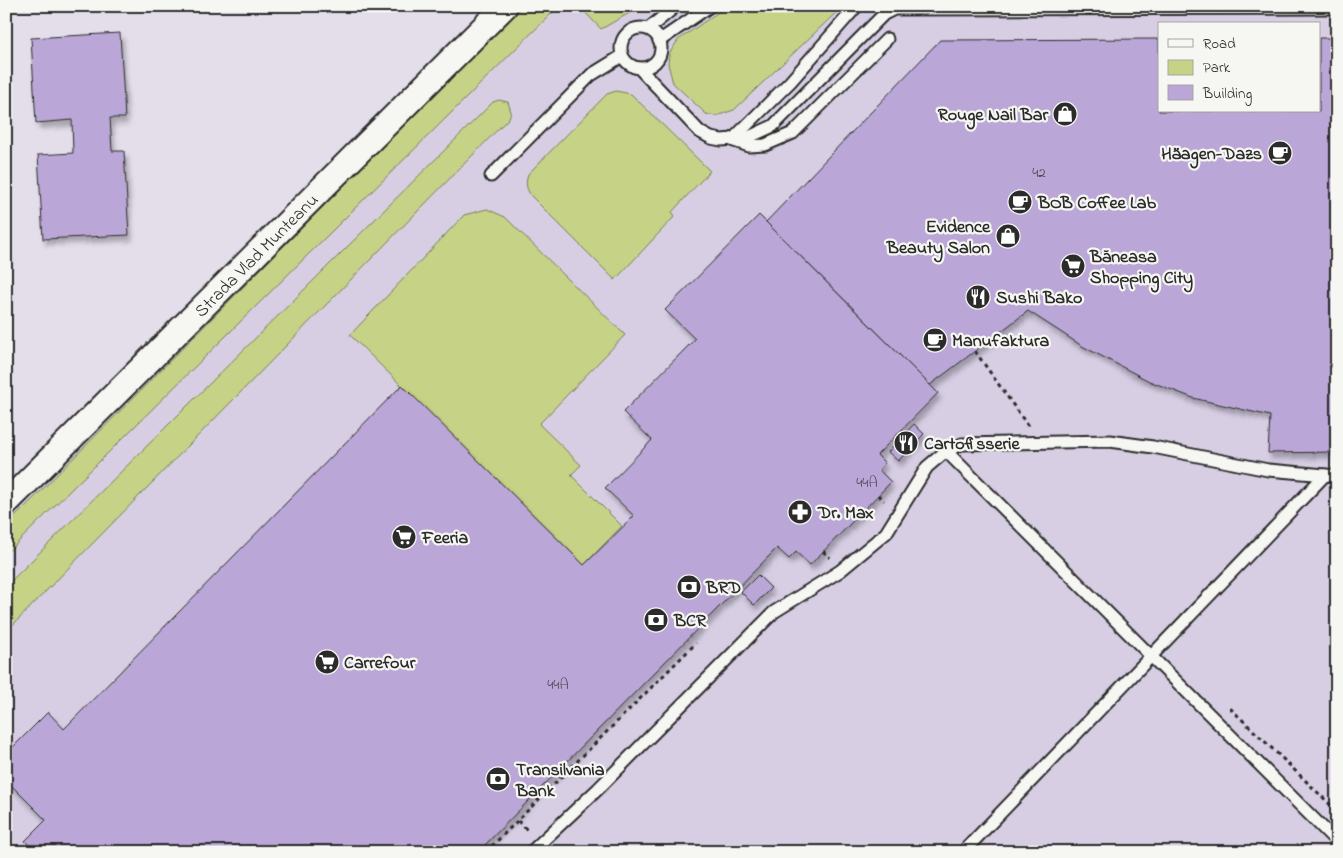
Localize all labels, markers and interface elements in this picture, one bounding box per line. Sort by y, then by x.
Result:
legend [1158,22,1320,112]
text: Road [1203,33,1236,55]
text: Park [1203,57,1231,79]
text: Building [1202,83,1252,106]
shop icon: Rouge Nail Bar [1052,101,1078,127]
place label: Rouge Nail Bar [938,103,1048,130]
cafe icon: Häagen-Dazs [1267,140,1293,166]
place label: Häagen-Dazs [1161,142,1262,169]
house number: 42 [1032,162,1046,184]
street label: Strada Vlad Munteanu [190,189,325,324]
cafe icon: BOB Coffee Lab [1007,189,1033,215]
place label: BOB Coffee Lab [1037,191,1156,217]
place label: Evidence Beauty Salon [886,215,991,263]
shop icon: Evidence Beauty Salon [995,223,1021,249]
place label: Băneasa Shopping City [1089,245,1193,293]
supermarket icon: Băneasa Shopping City [1060,253,1086,279]
restaurant icon: Sushi Bako [965,284,991,310]
place label: Sushi Bako [996,286,1082,312]
cafe icon: Manufaktura [922,327,948,353]
place label: Manufaktura [952,329,1050,355]
restaurant icon: Cartofisserie [893,430,919,456]
place label: Cartofisserie [924,432,1020,458]
house number: 44A [856,472,878,494]
pharmacy icon: Dr. Max [787,499,813,525]
place label: Dr. Max [817,501,874,527]
supermarket icon: Feeria [391,524,417,550]
place label: Feeria [421,526,469,552]
bank icon: BRD [676,574,702,600]
place label: BRD [705,576,741,602]
bank icon: BCR [643,607,669,633]
place label: BCR [673,609,707,635]
supermarket icon: Carrefour [314,649,340,675]
place label: Carrefour [344,651,416,677]
house number: 44A [547,674,569,696]
place label: Transilvania Bank [515,758,605,805]
bank icon: Transilvania Bank [485,766,511,792]

